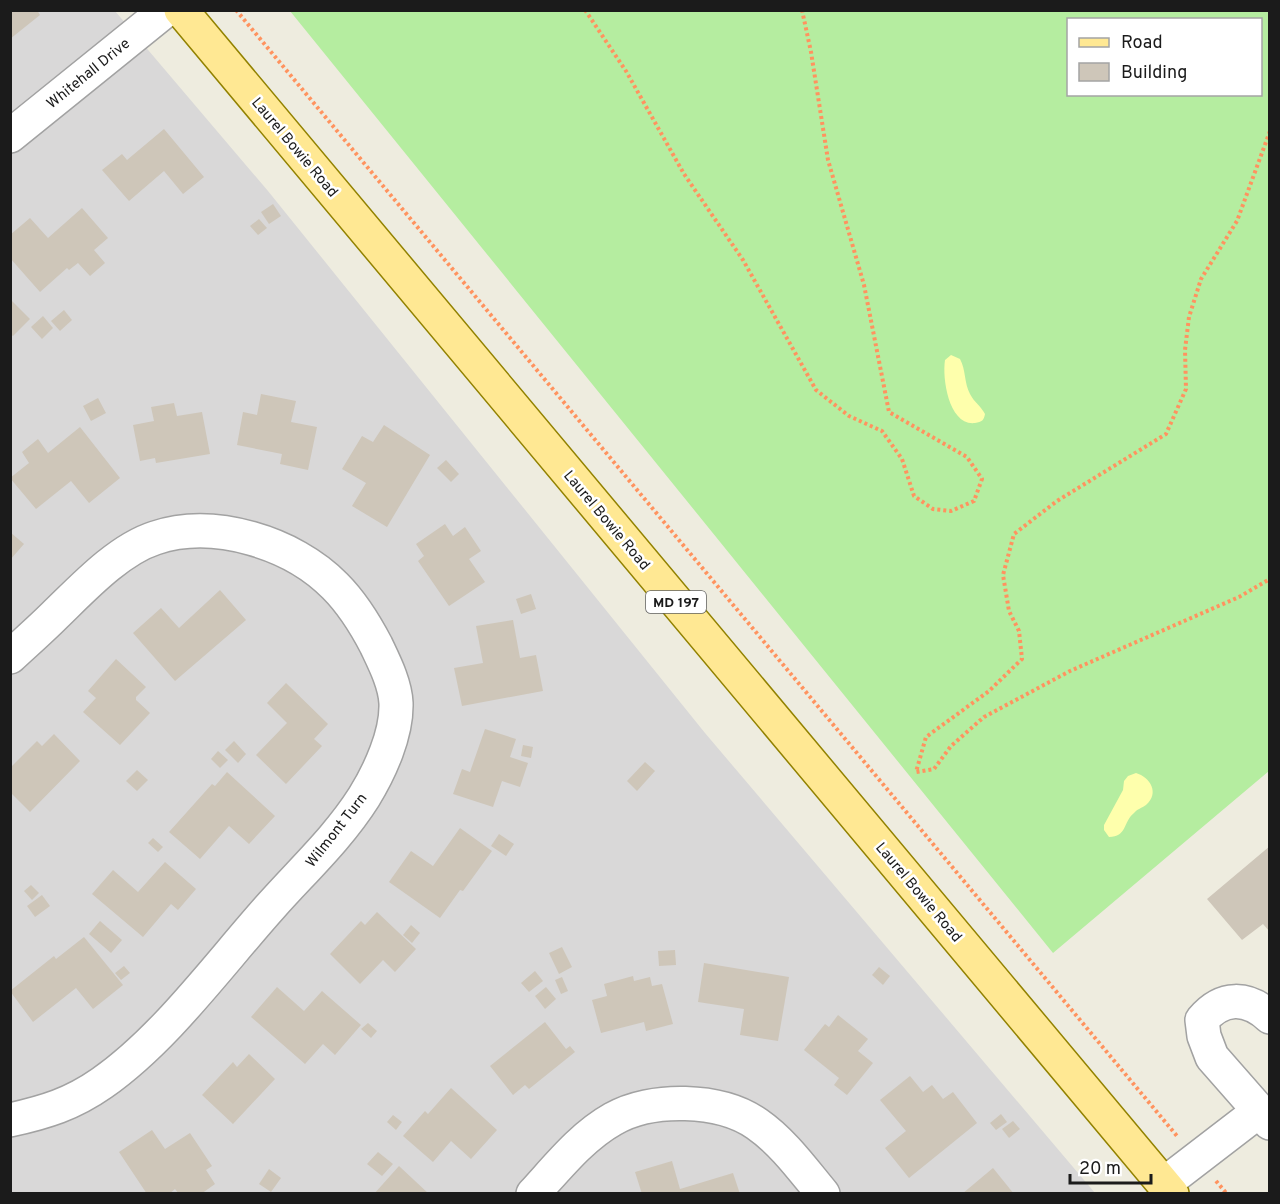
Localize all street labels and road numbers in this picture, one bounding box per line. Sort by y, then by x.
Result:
street label: Whitehall Drive [43,35,134,114]
street label: Laurel Bowie Road [246,94,341,202]
street label: Laurel Bowie Road [558,467,653,575]
road number: MD 197 [646,591,706,613]
street label: Wilmont Turn [302,790,372,872]
street label: Laurel Bowie Road [870,839,965,947]

